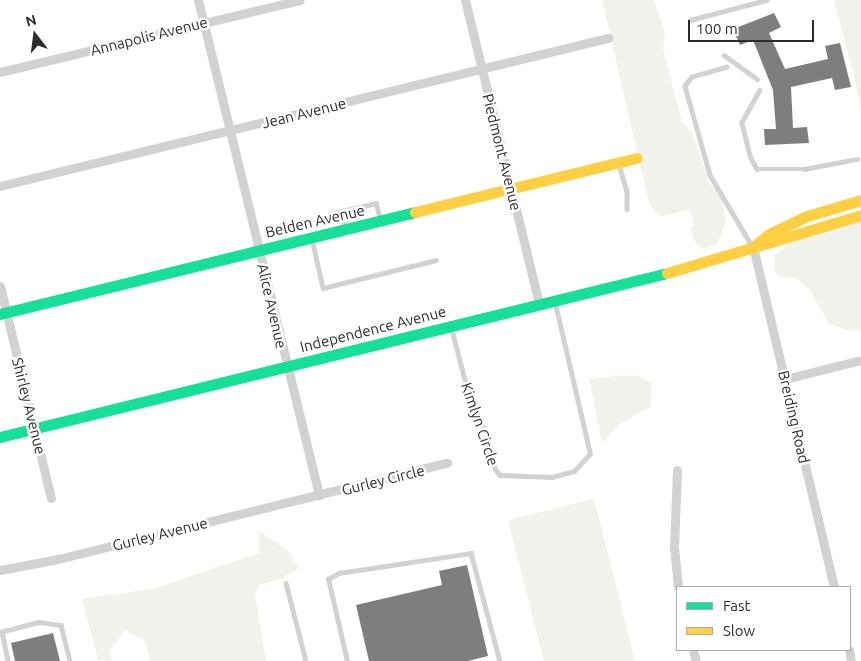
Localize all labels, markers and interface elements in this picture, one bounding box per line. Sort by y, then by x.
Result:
north arrow [10,10,60,60]
scale bar [691,10,817,42]
text: N [24,11,38,30]
street label: Annapolis Avenue [89,13,209,59]
text: 100 m [696,20,738,37]
street label: Piedmont Avenue [479,92,525,212]
street label: Jean Avenue [260,94,348,132]
street label: Belden Avenue [264,201,366,241]
street label: Alice Avenue [254,262,290,350]
street label: Independence Avenue [298,302,448,356]
street label: Shirley Avenue [8,356,50,456]
street label: Breiding Road [775,369,813,465]
street label: Kimlyn Circle [457,380,503,468]
street label: Gurley Circle [340,461,426,499]
street label: Gurley Avenue [110,513,210,555]
legend [676,586,851,651]
text: Fast [723,597,750,614]
text: Slow [723,622,755,639]

